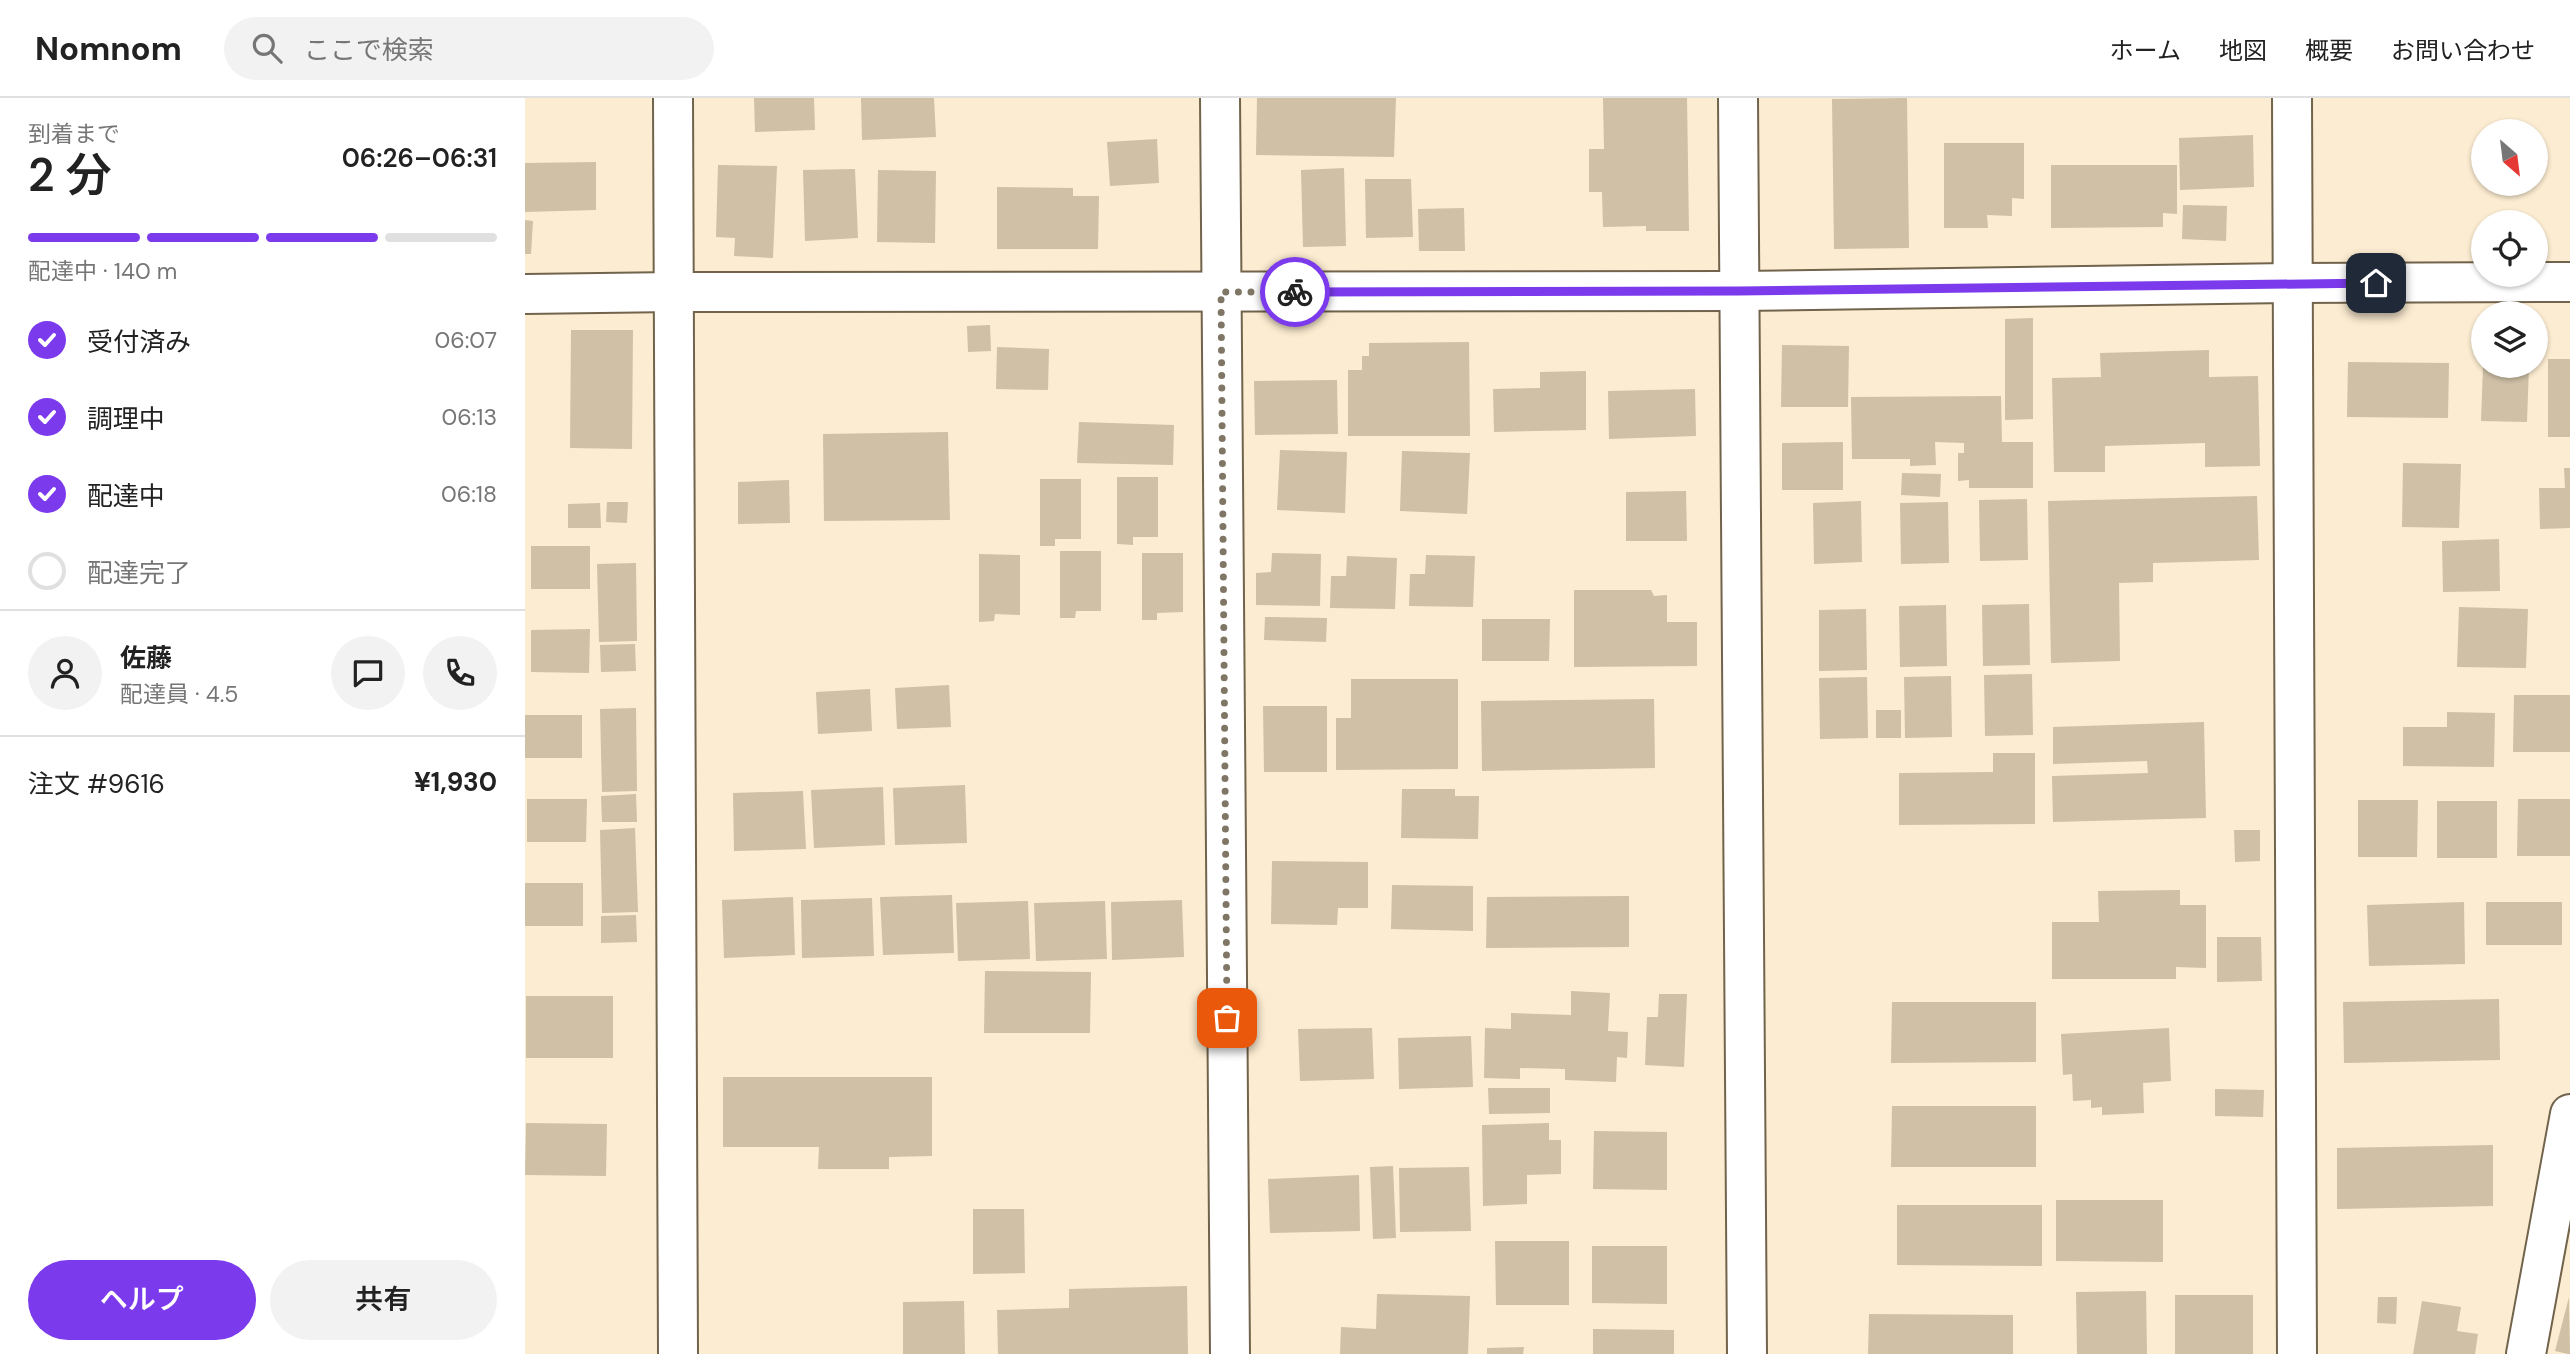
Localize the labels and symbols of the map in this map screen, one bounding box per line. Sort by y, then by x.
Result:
north arrow [2471,119,2548,196]
pin [2346,253,2406,313]
courier [1260,257,1330,327]
pin [1197,988,1257,1048]

